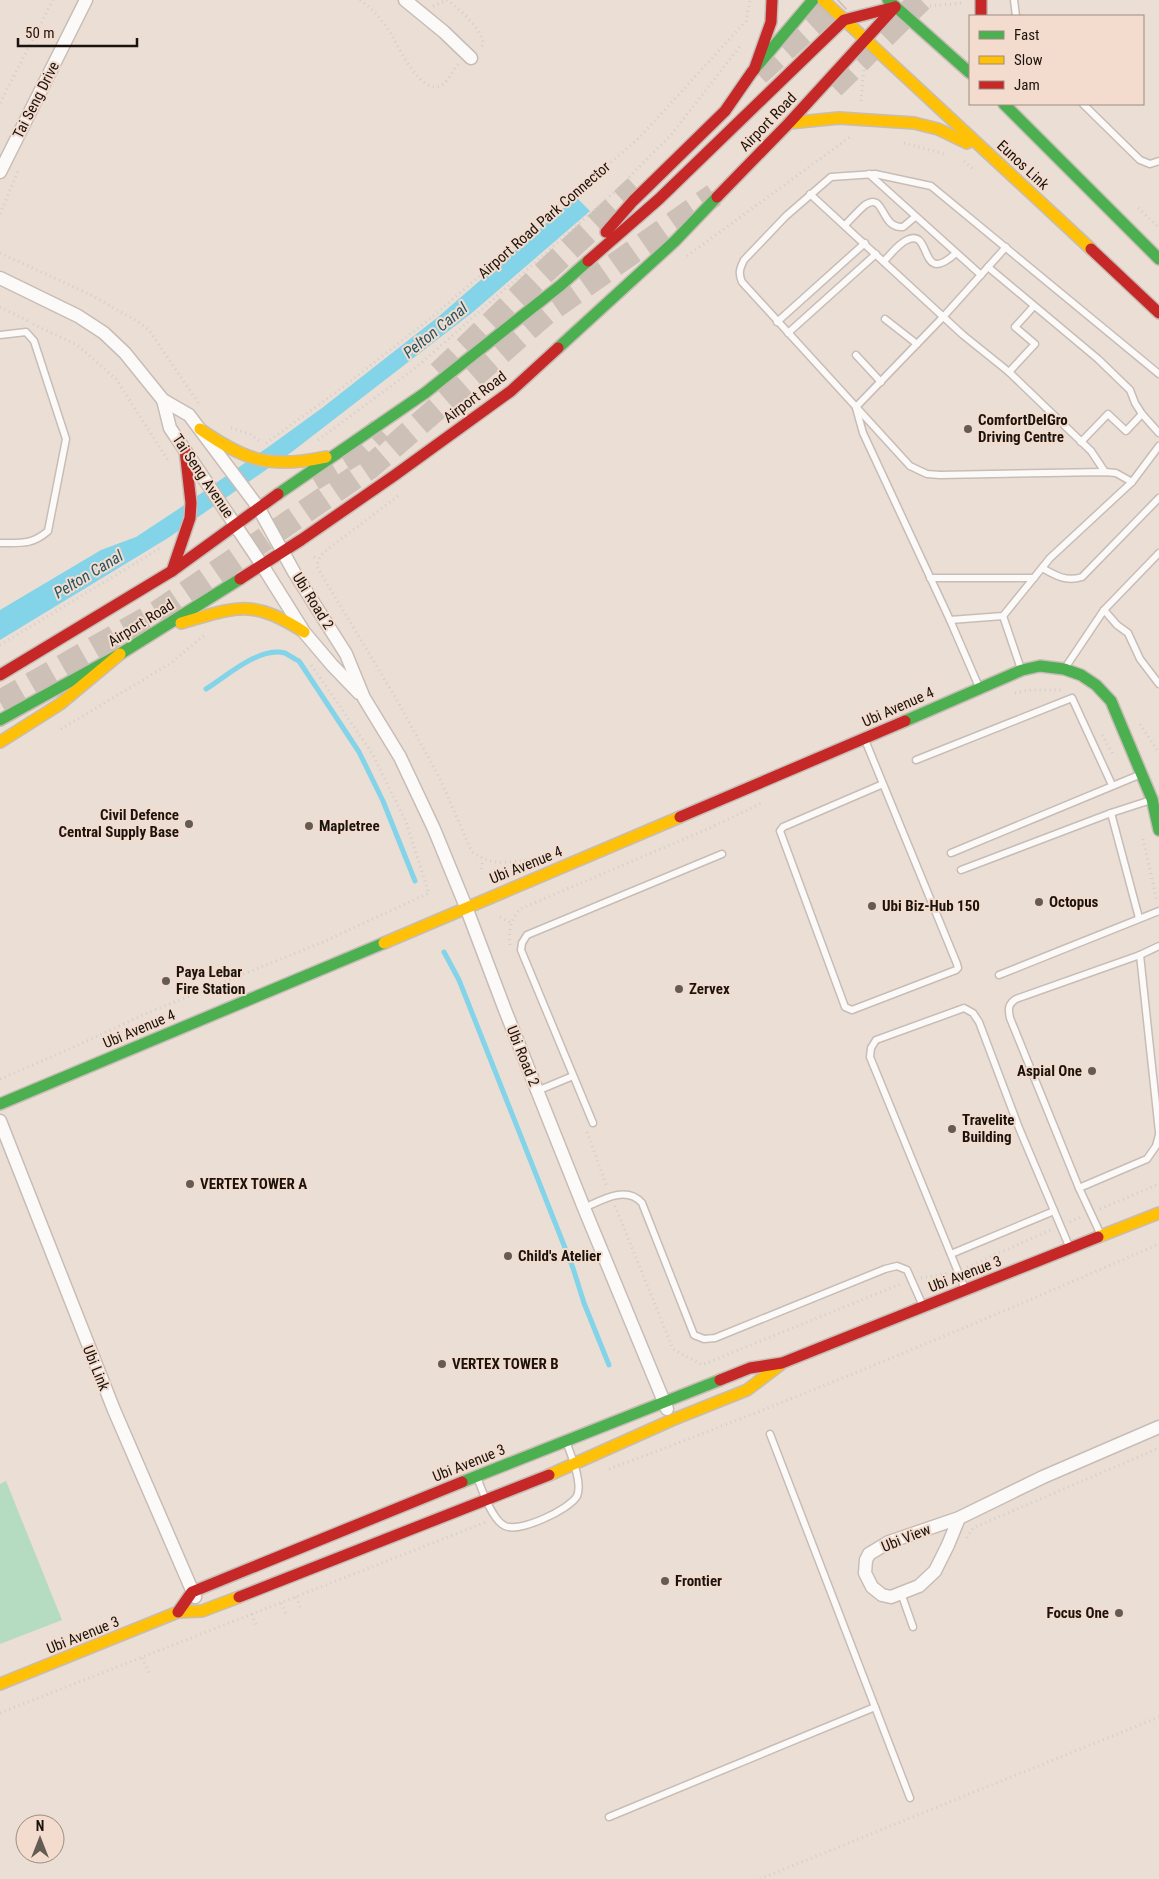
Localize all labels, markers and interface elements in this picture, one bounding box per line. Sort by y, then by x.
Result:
scale bar [18,15,136,47]
legend [969,15,1144,105]
text: 50 m [25,24,55,42]
text: Fast [1014,26,1039,44]
text: Slow [1014,51,1043,69]
street label: Tai Seng Drive [9,59,63,141]
text: Jam [1014,76,1040,94]
street label: Airport Road [736,89,800,155]
street label: Eunos Link [993,137,1053,194]
street label: Airport Road Park Connector [474,157,614,282]
water label: Pelton Canal [399,298,472,362]
street label: Airport Road [440,367,510,427]
place label: ComfortDelGro Driving Centre [978,411,1068,446]
marker: ComfortDelGro Driving Centre [962,423,974,435]
street label: Tai Seng Avenue [168,431,238,521]
water label: Pelton Canal [50,546,127,603]
street label: Ubi Road 2 [288,569,338,633]
street label: Airport Road [105,596,177,650]
street label: Ubi Avenue 4 [859,683,937,731]
place label: Civil Defence Central Supply Base [59,806,179,841]
place label: Mapletree [319,817,380,835]
marker: Civil Defence Central Supply Base [183,818,195,830]
marker: Mapletree [303,820,315,832]
street label: Ubi Avenue 4 [487,842,565,888]
place label: Octopus [1049,893,1099,911]
marker: Octopus [1033,896,1045,908]
place label: Ubi Biz-Hub 150 [882,897,980,915]
marker: Ubi Biz-Hub 150 [866,900,878,912]
place label: Paya Lebar Fire Station [176,963,245,998]
marker: Paya Lebar Fire Station [160,975,172,987]
place label: Zervex [689,980,730,998]
marker: Zervex [673,983,685,995]
street label: Ubi Avenue 4 [100,1006,178,1052]
street label: Ubi Road 2 [503,1023,543,1089]
place label: Aspial One [1017,1062,1082,1080]
marker: Aspial One [1086,1065,1098,1077]
place label: Travelite Building [962,1111,1015,1146]
marker: Travelite Building [946,1123,958,1135]
place label: VERTEX TOWER A [200,1175,307,1193]
marker: VERTEX TOWER A [184,1178,196,1190]
place label: Child's Atelier [518,1247,601,1265]
marker: Child's Atelier [502,1250,514,1262]
street label: Ubi Avenue 3 [926,1252,1004,1296]
street label: Ubi Link [79,1343,113,1394]
place label: VERTEX TOWER B [452,1355,559,1373]
marker: VERTEX TOWER B [436,1358,448,1370]
street label: Ubi Avenue 3 [430,1440,508,1486]
street label: Ubi View [879,1520,933,1556]
place label: Frontier [675,1572,722,1590]
marker: Frontier [659,1575,671,1587]
place label: Focus One [1046,1604,1109,1622]
marker: Focus One [1113,1607,1125,1619]
street label: Ubi Avenue 3 [44,1612,122,1658]
north arrow [15,1814,65,1864]
text: N [36,1818,44,1834]

